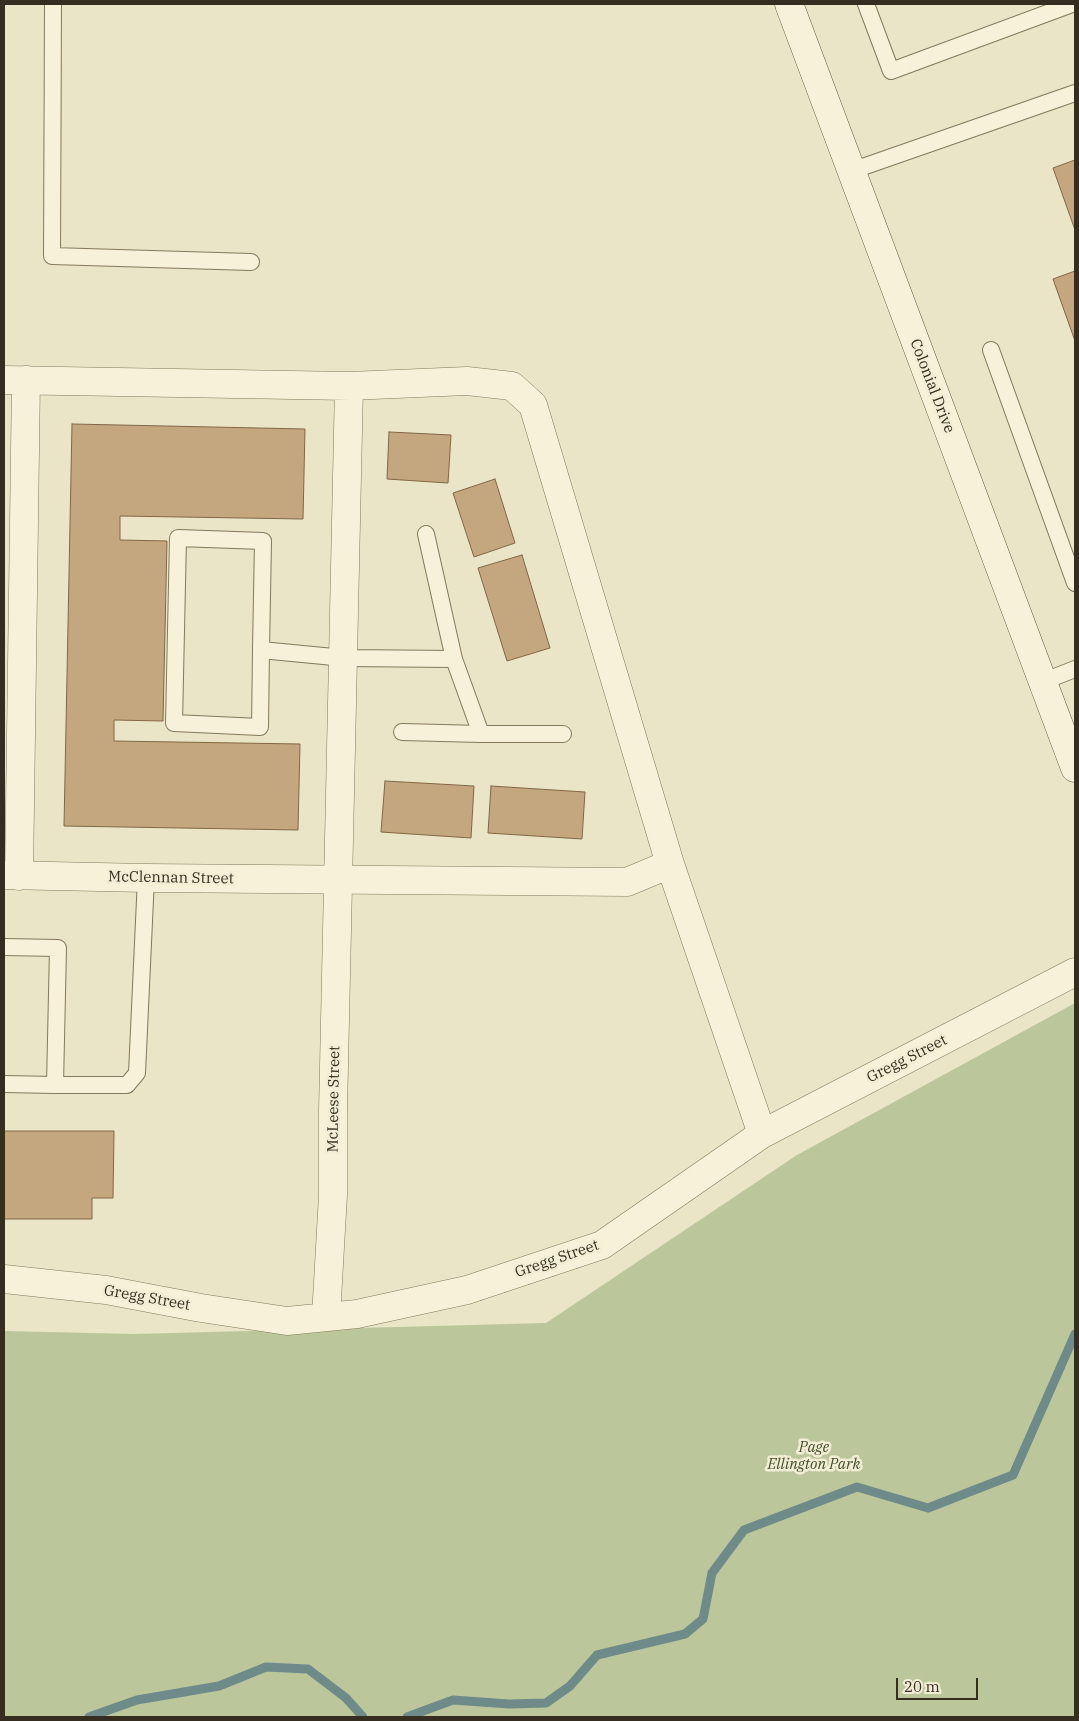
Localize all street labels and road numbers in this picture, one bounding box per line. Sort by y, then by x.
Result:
street label: Colonial Drive [906,336,958,436]
street label: McClennan Street [108,868,234,888]
street label: Gregg Street [864,1031,950,1087]
street label: McLeese Street [324,1045,344,1153]
street label: Gregg Street [513,1236,601,1282]
street label: Gregg Street [102,1282,192,1314]

